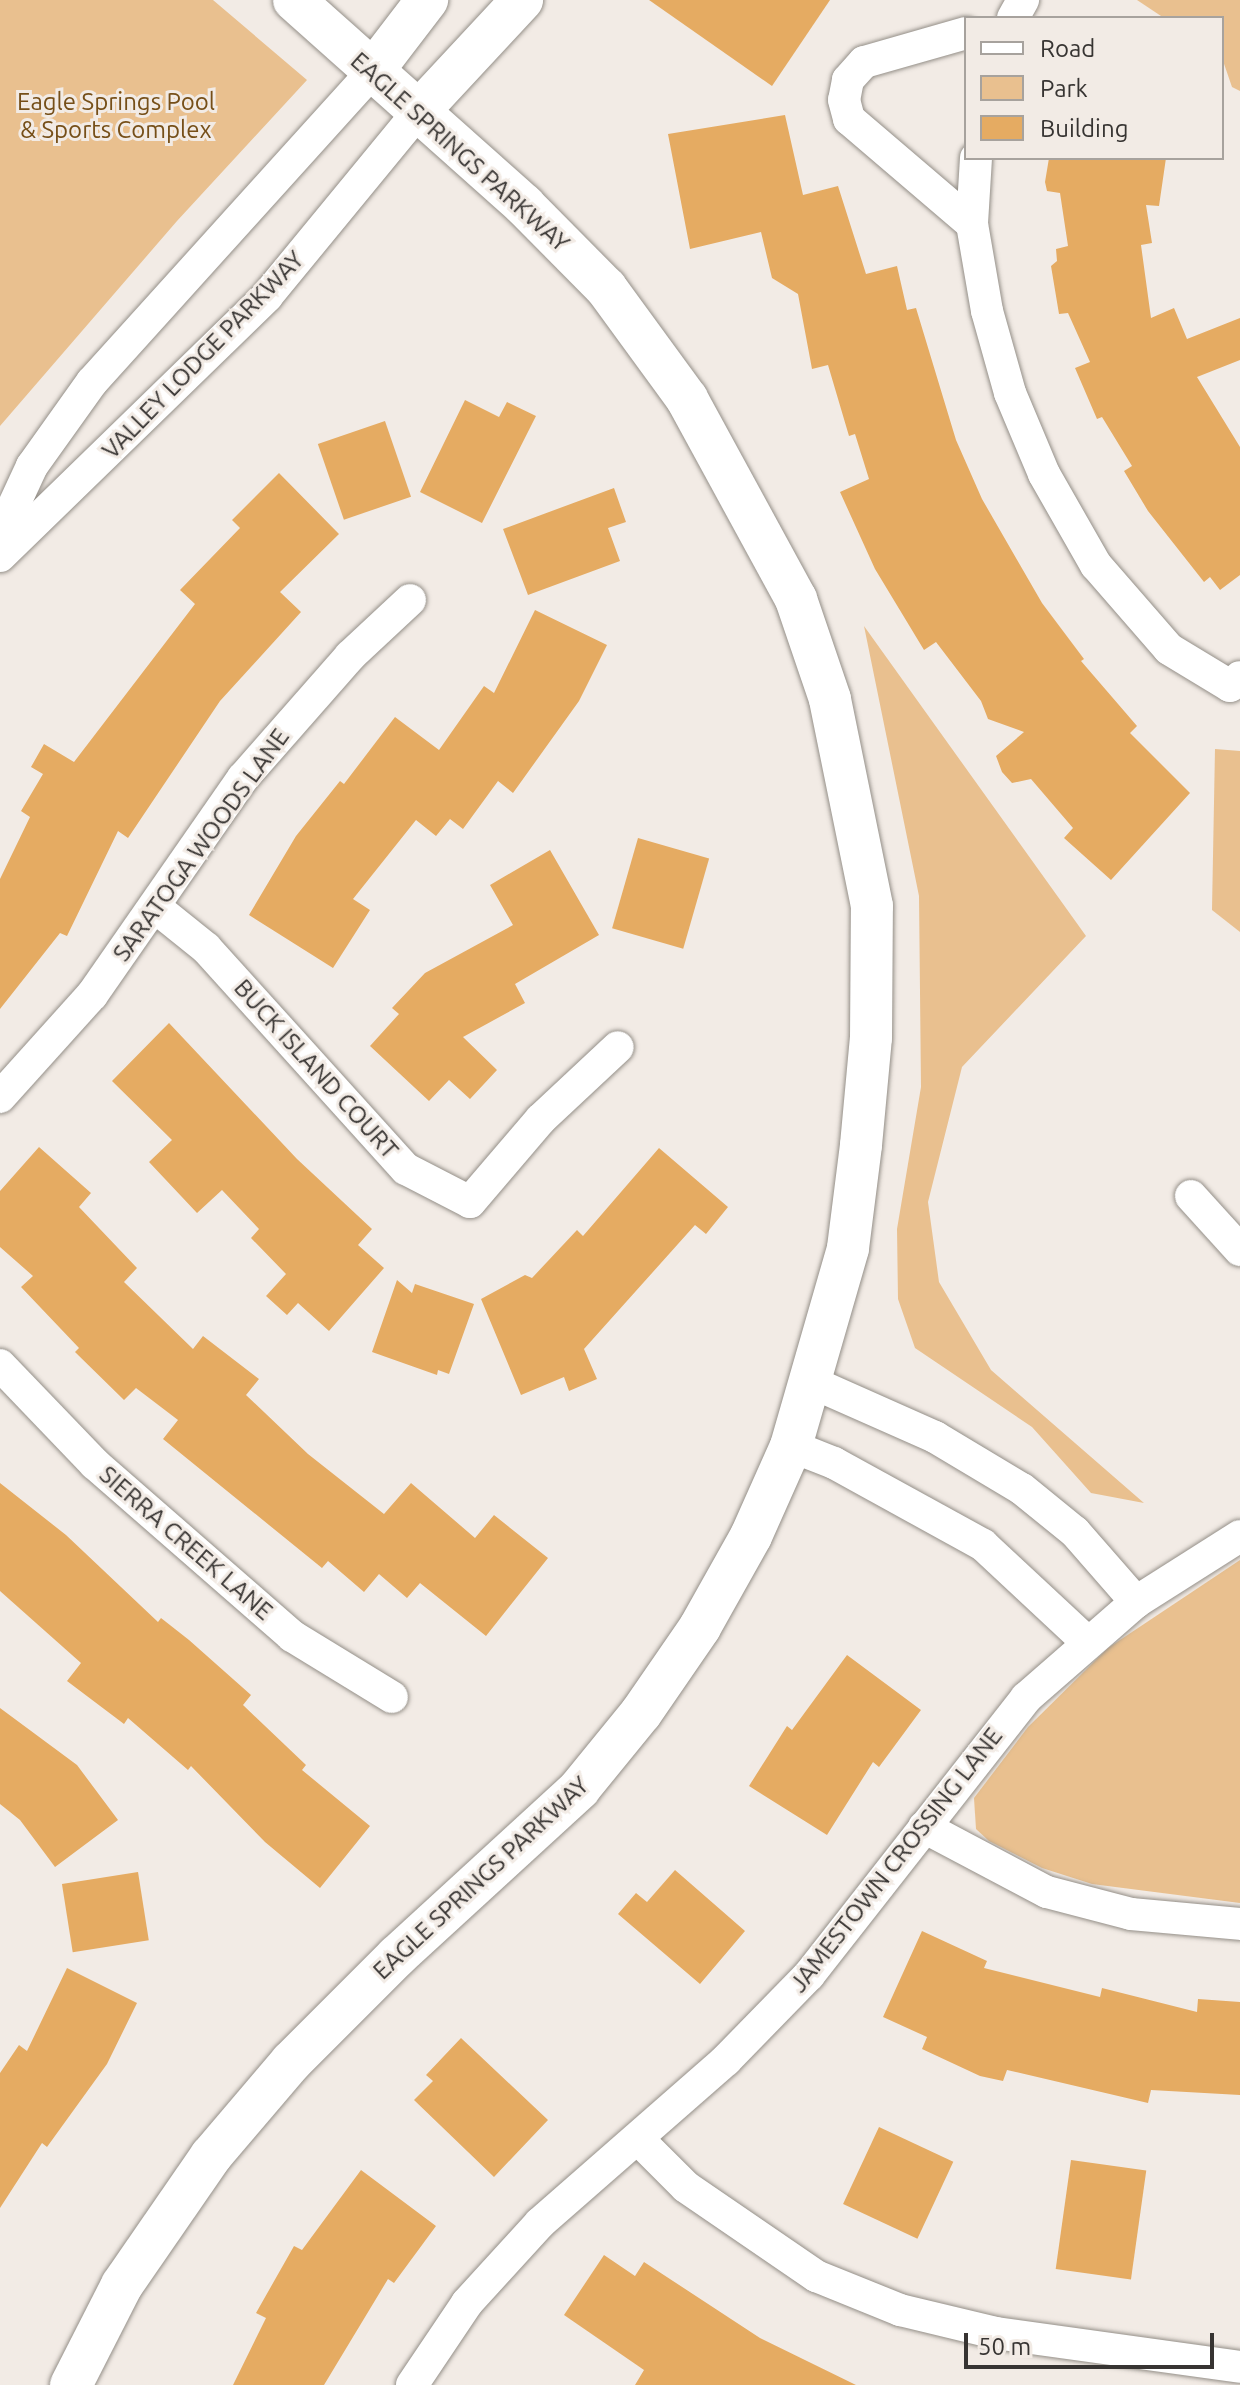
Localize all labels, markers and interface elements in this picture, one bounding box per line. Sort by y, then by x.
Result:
legend [964,16,1224,160]
text: Road [1040,35,1095,62]
street label: EAGLE SPRINGS PARKWAY [345,46,575,258]
text: Park [1040,75,1088,102]
park label: Eagle Springs Pool & Sports Complex [17,88,215,144]
text: Building [1040,115,1128,142]
street label: VALLEY LODGE PARKWAY [96,245,310,465]
street label: SARATOGA WOODS LANE [107,723,295,967]
street label: BUCK ISLAND COURT [228,974,404,1164]
street label: SIERRA CREEK LANE [94,1460,278,1626]
street label: JAMESTOWN CROSSING LANE [784,1722,1008,1998]
street label: EAGLE SPRINGS PARKWAY [367,1771,595,1985]
scale bar [968,2317,1218,2367]
text: 50 m [978,2333,1031,2360]

